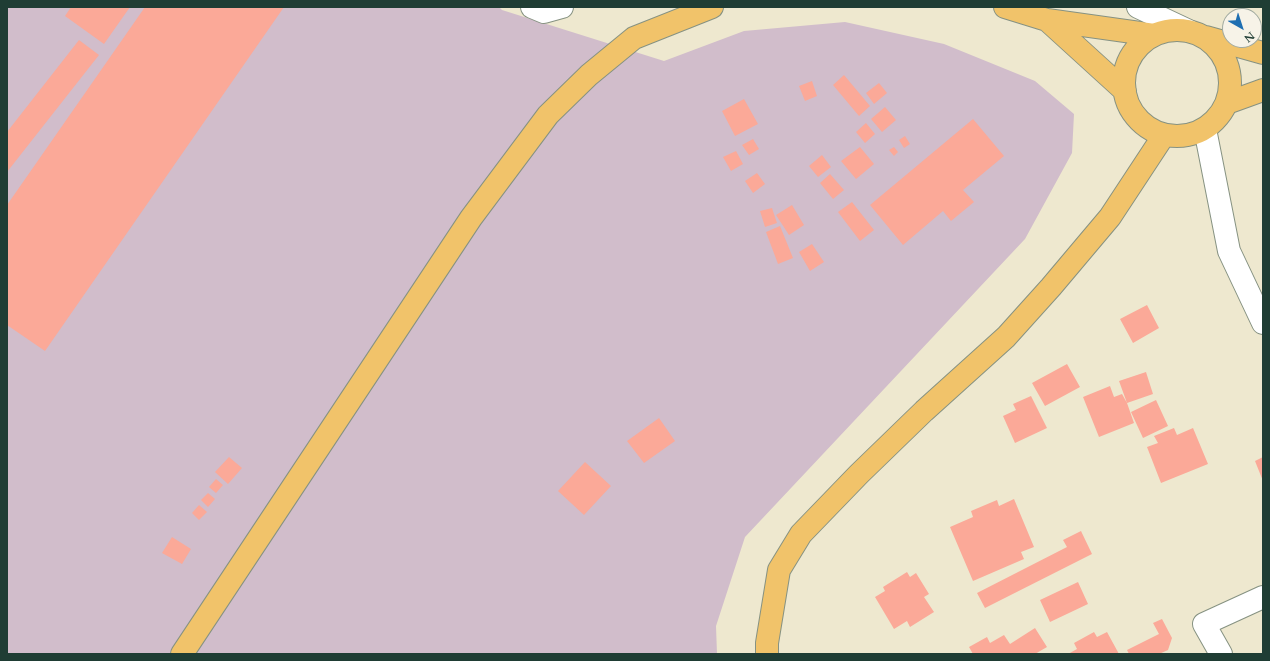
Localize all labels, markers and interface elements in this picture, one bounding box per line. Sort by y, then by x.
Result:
north arrow [1222,8,1262,48]
text: N [1241,28,1258,46]

